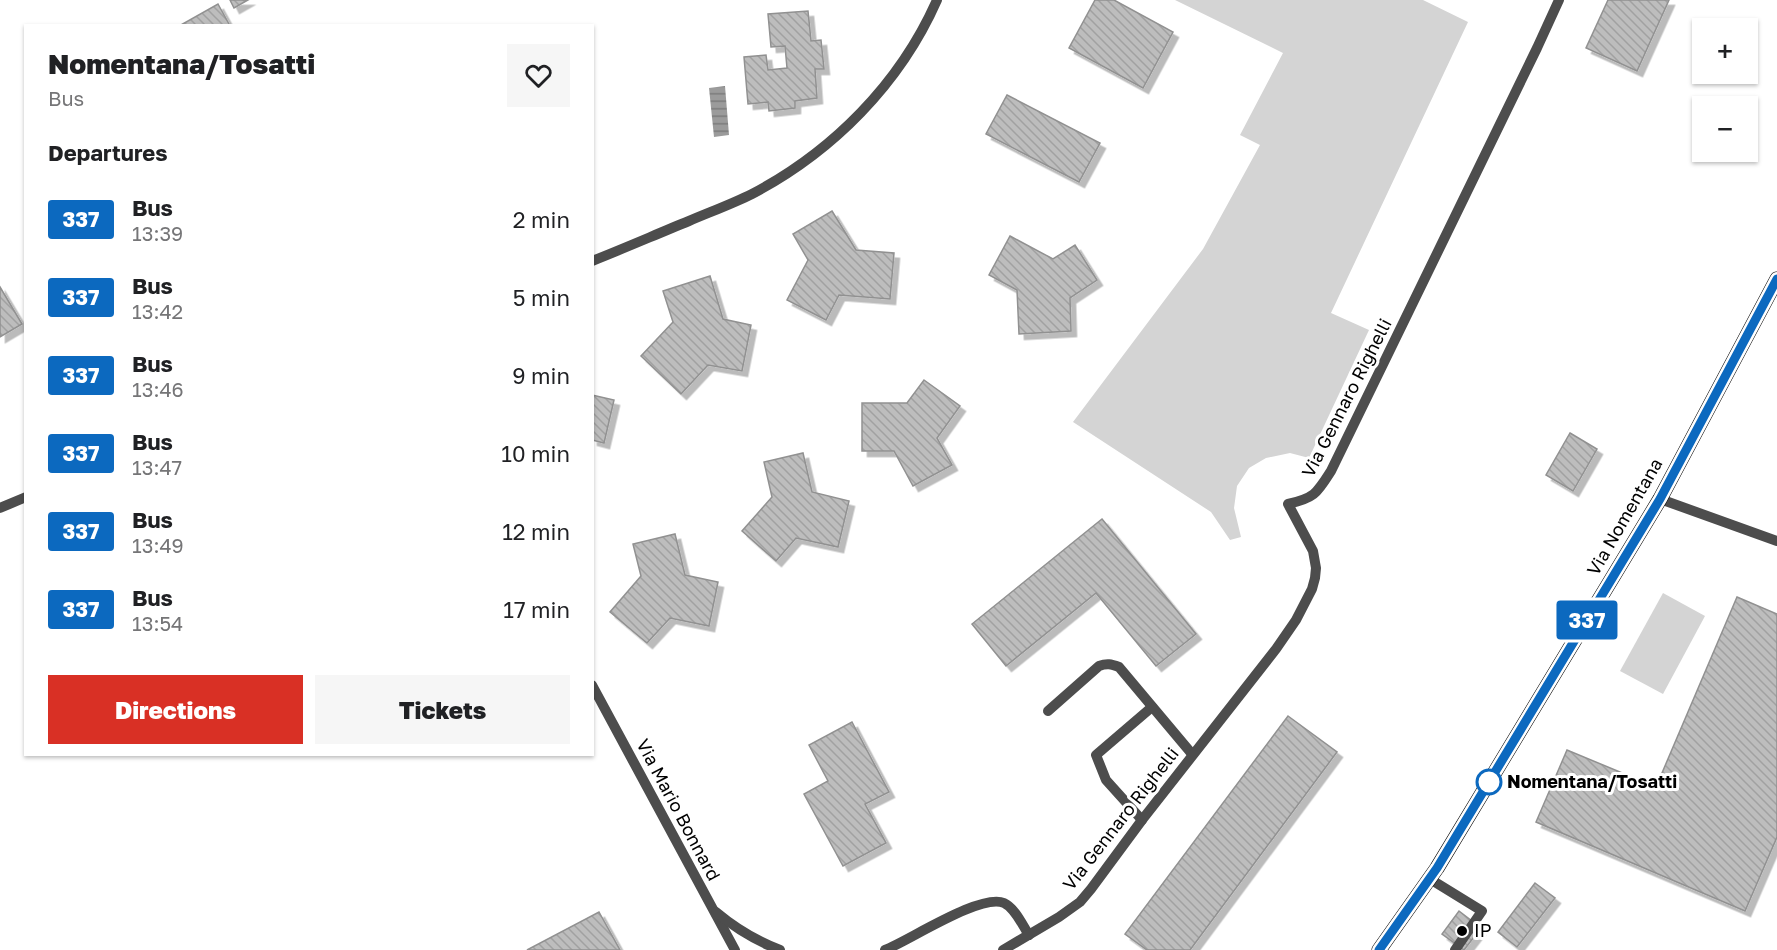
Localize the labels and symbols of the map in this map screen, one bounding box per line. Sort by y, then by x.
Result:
street label: Via Gennaro Righelli [1297,315,1396,481]
street label: Via Nomentana [1582,454,1667,579]
line badge: 337 [1552,600,1622,640]
street label: Via Mario Bonnard [632,735,726,884]
street label: Via Gennaro Righelli [1058,743,1183,894]
marker: Nomentana/Tosatti [1476,769,1502,795]
place label: Nomentana/Tosatti [1507,770,1677,792]
place label: IP [1474,919,1491,941]
marker: IP [1455,924,1469,938]

